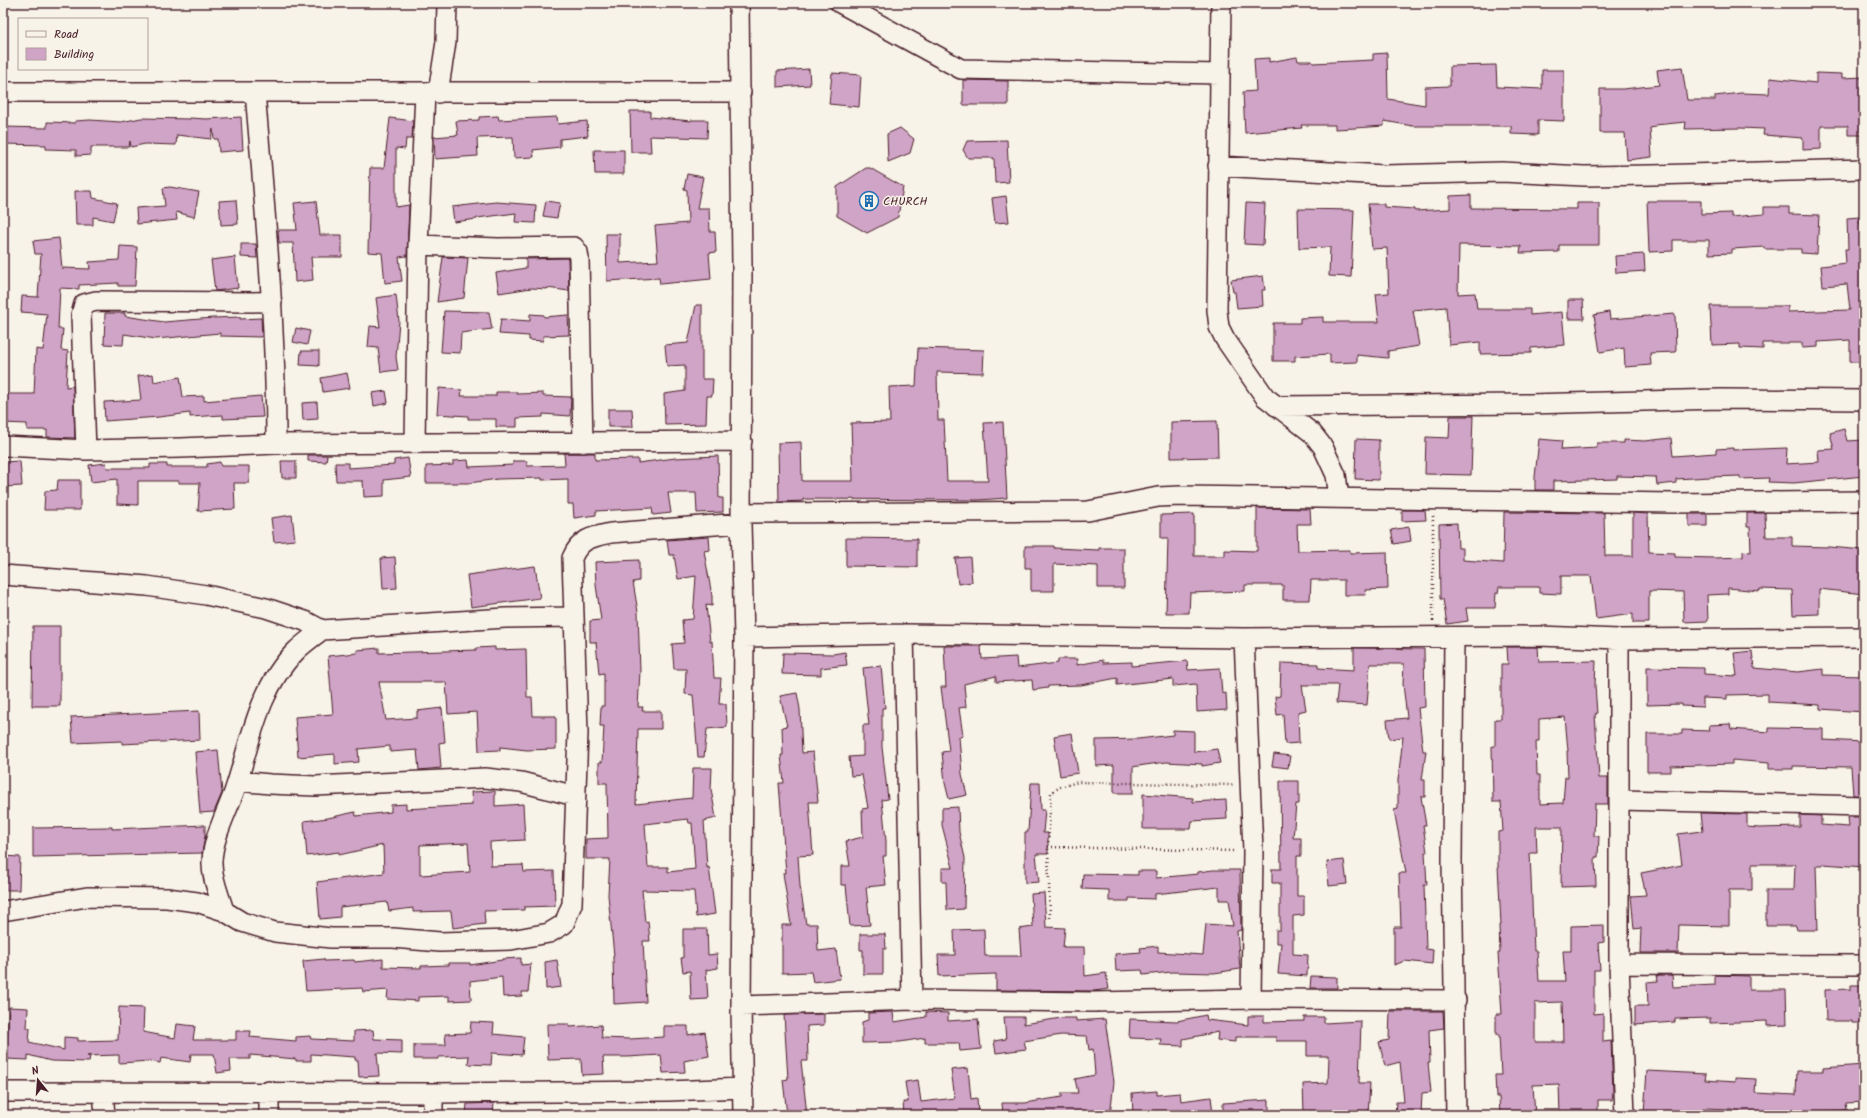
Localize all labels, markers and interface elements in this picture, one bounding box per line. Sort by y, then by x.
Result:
legend [18,18,148,70]
text: Road [54,25,79,44]
text: Building [54,45,94,64]
building icon: CHURCH [858,190,880,212]
place label: CHURCH [883,192,928,211]
north arrow [18,1060,58,1100]
text: N [29,1062,41,1081]

